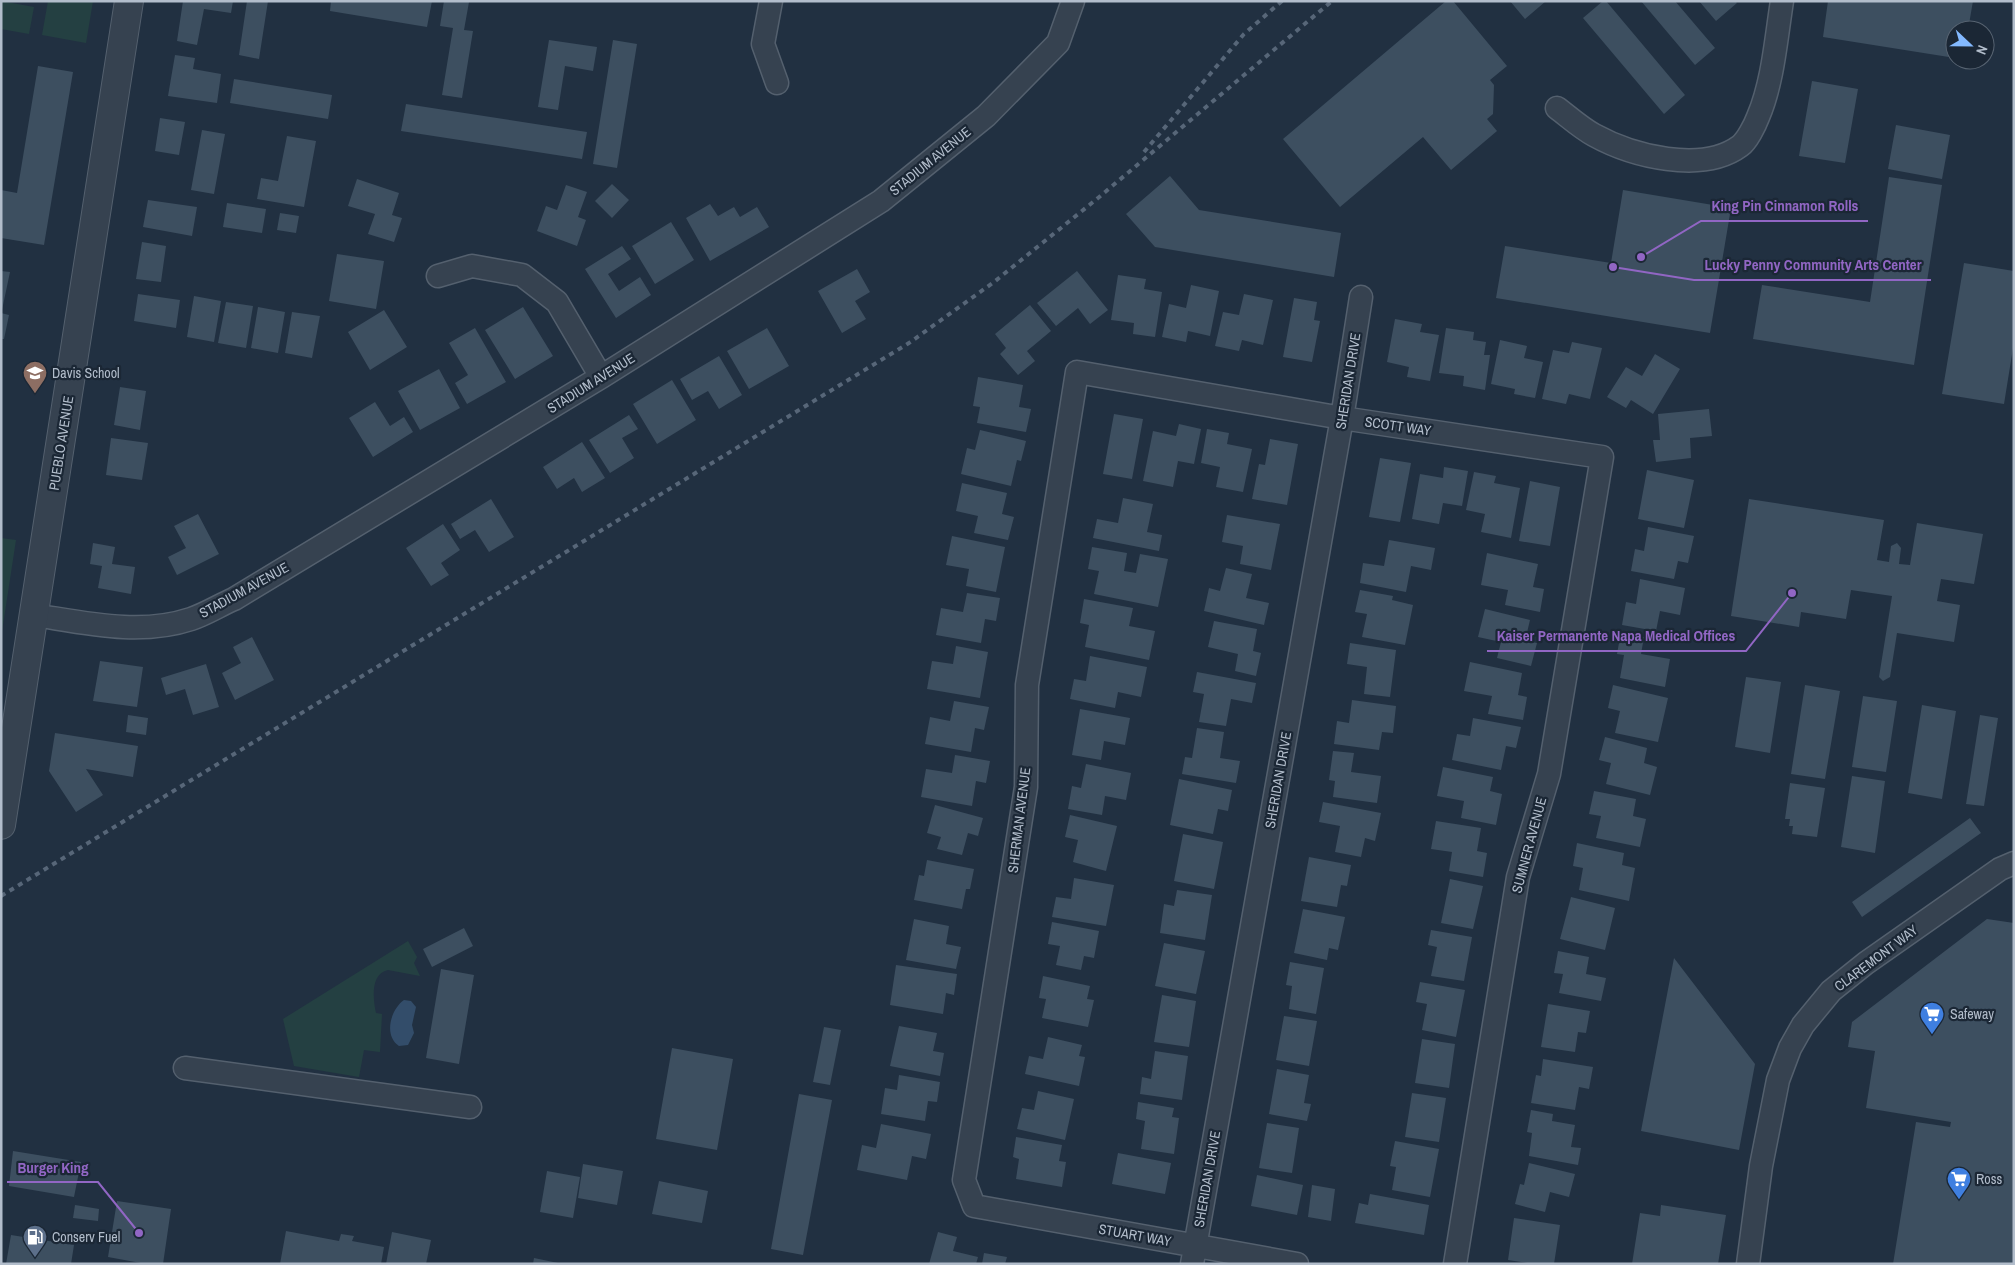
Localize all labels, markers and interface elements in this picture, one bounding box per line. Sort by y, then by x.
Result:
north arrow [1945,20,1995,70]
text: N [1972,43,1992,57]
street label: STADIUM AVENUE [886,123,974,199]
callout: King Pin Cinnamon Rolls [1701,191,1868,221]
text: King Pin Cinnamon Rolls [1712,195,1859,216]
callout: Lucky Penny Community Arts Center [1694,250,1931,280]
text: Lucky Penny Community Arts Center [1705,254,1922,275]
street label: SHERIDAN DRIVE [1331,331,1365,431]
street label: STADIUM AVENUE [544,349,638,417]
school or university icon: Davis School [22,360,48,394]
place label: Davis School [52,364,120,382]
street label: PUEBLO AVENUE [45,394,77,492]
street label: SCOTT WAY [1364,412,1433,440]
street label: STADIUM AVENUE [196,558,292,622]
callout: Kaiser Permanente Napa Medical Offices [1487,621,1746,651]
text: Kaiser Permanente Napa Medical Offices [1497,625,1735,646]
street label: SHERIDAN DRIVE [1261,730,1295,830]
street label: SHERMAN AVENUE [1004,766,1034,874]
street label: SUMNER AVENUE [1508,795,1550,895]
street label: CLAREMONT WAY [1831,921,1922,995]
supermarket icon: Safeway [1919,1001,1945,1035]
place label: Safeway [1950,1005,1994,1023]
street label: SHERIDAN DRIVE [1190,1129,1224,1229]
callout: Burger King [7,1152,98,1182]
text: Burger King [17,1157,89,1178]
supermarket icon: Ross [1946,1166,1972,1200]
place label: Ross [1976,1170,2002,1188]
street label: STUART WAY [1097,1220,1173,1250]
fuel station icon: Conserv Fuel [22,1224,48,1258]
place label: Conserv Fuel [52,1228,120,1246]

